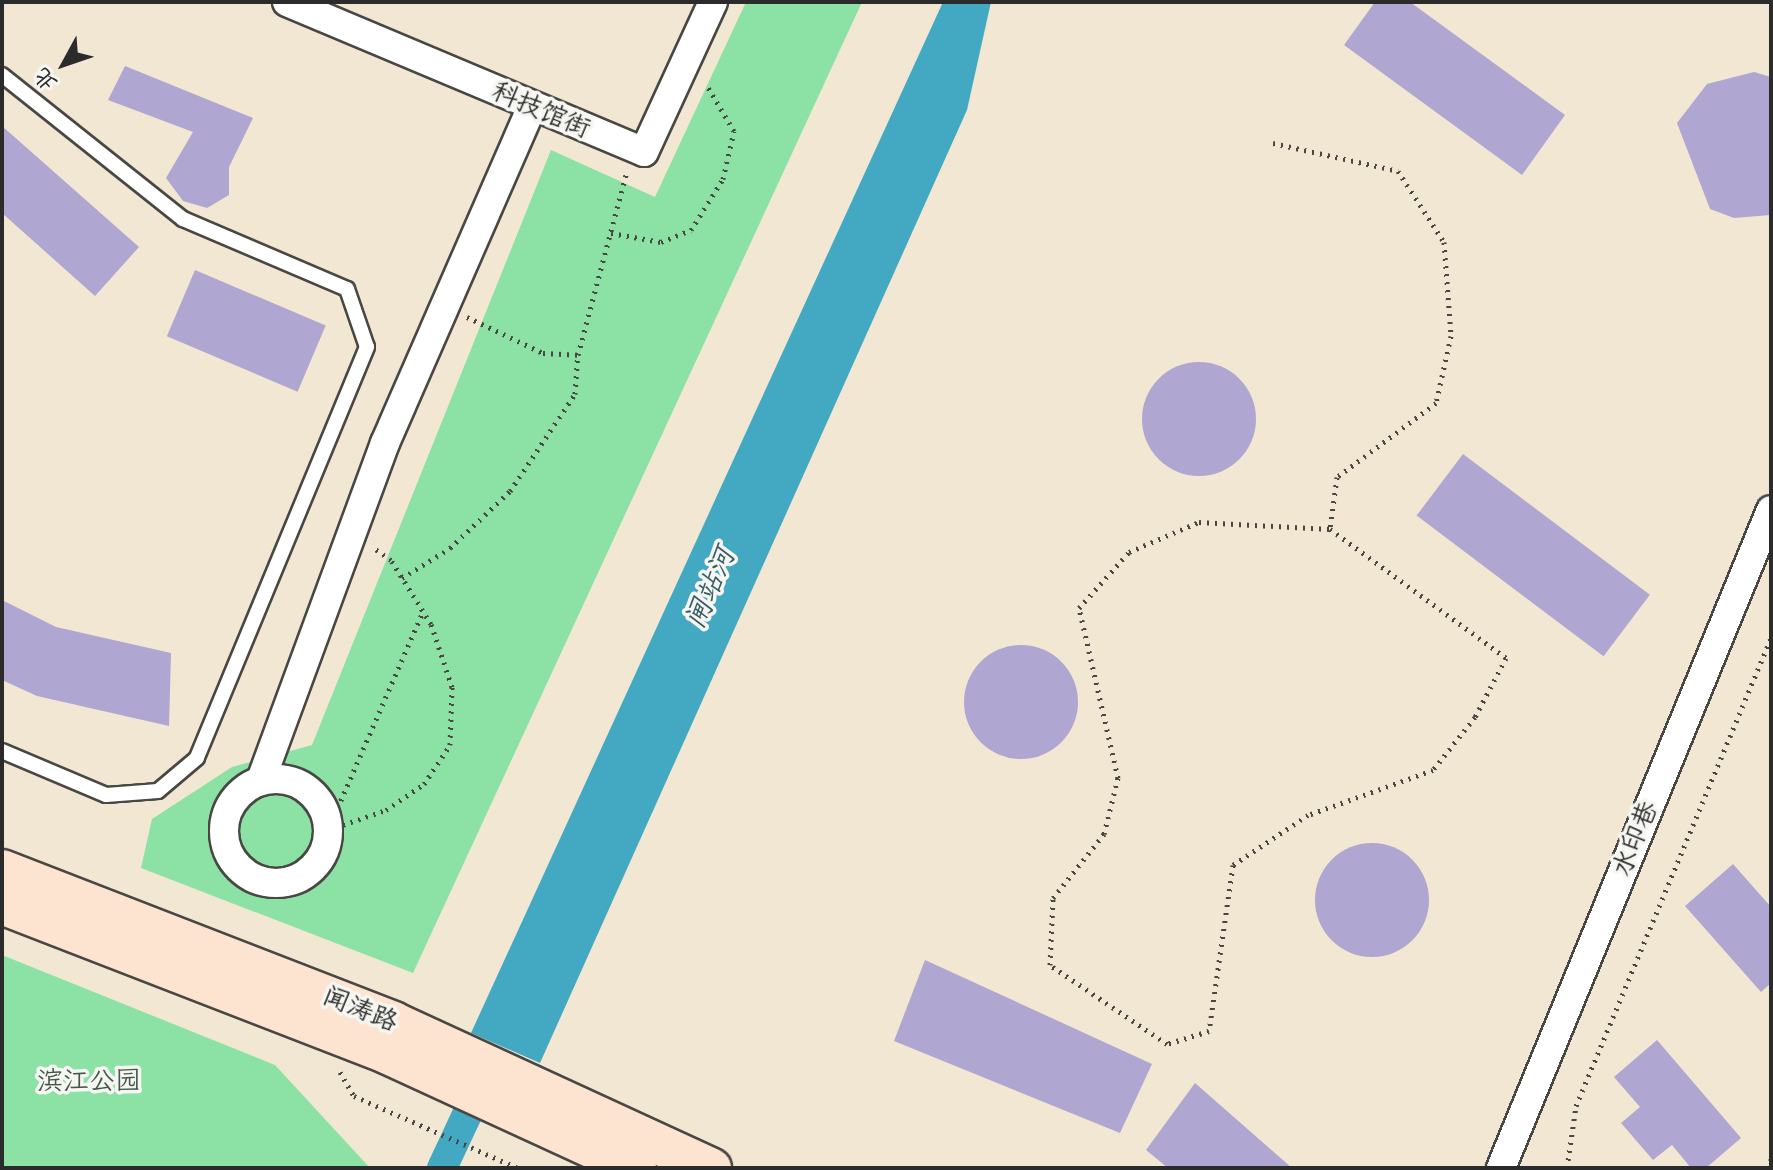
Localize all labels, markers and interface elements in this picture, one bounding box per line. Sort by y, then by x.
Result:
north arrow [24,24,104,104]
text: 北 [29,63,63,96]
street label: 科技馆街 [487,76,595,146]
water label: 闸站河 [678,543,742,633]
street label: 水印巷 [1607,797,1665,881]
street label: 闻涛路 [318,981,402,1039]
park label: 滨江公园 [37,1066,141,1098]

